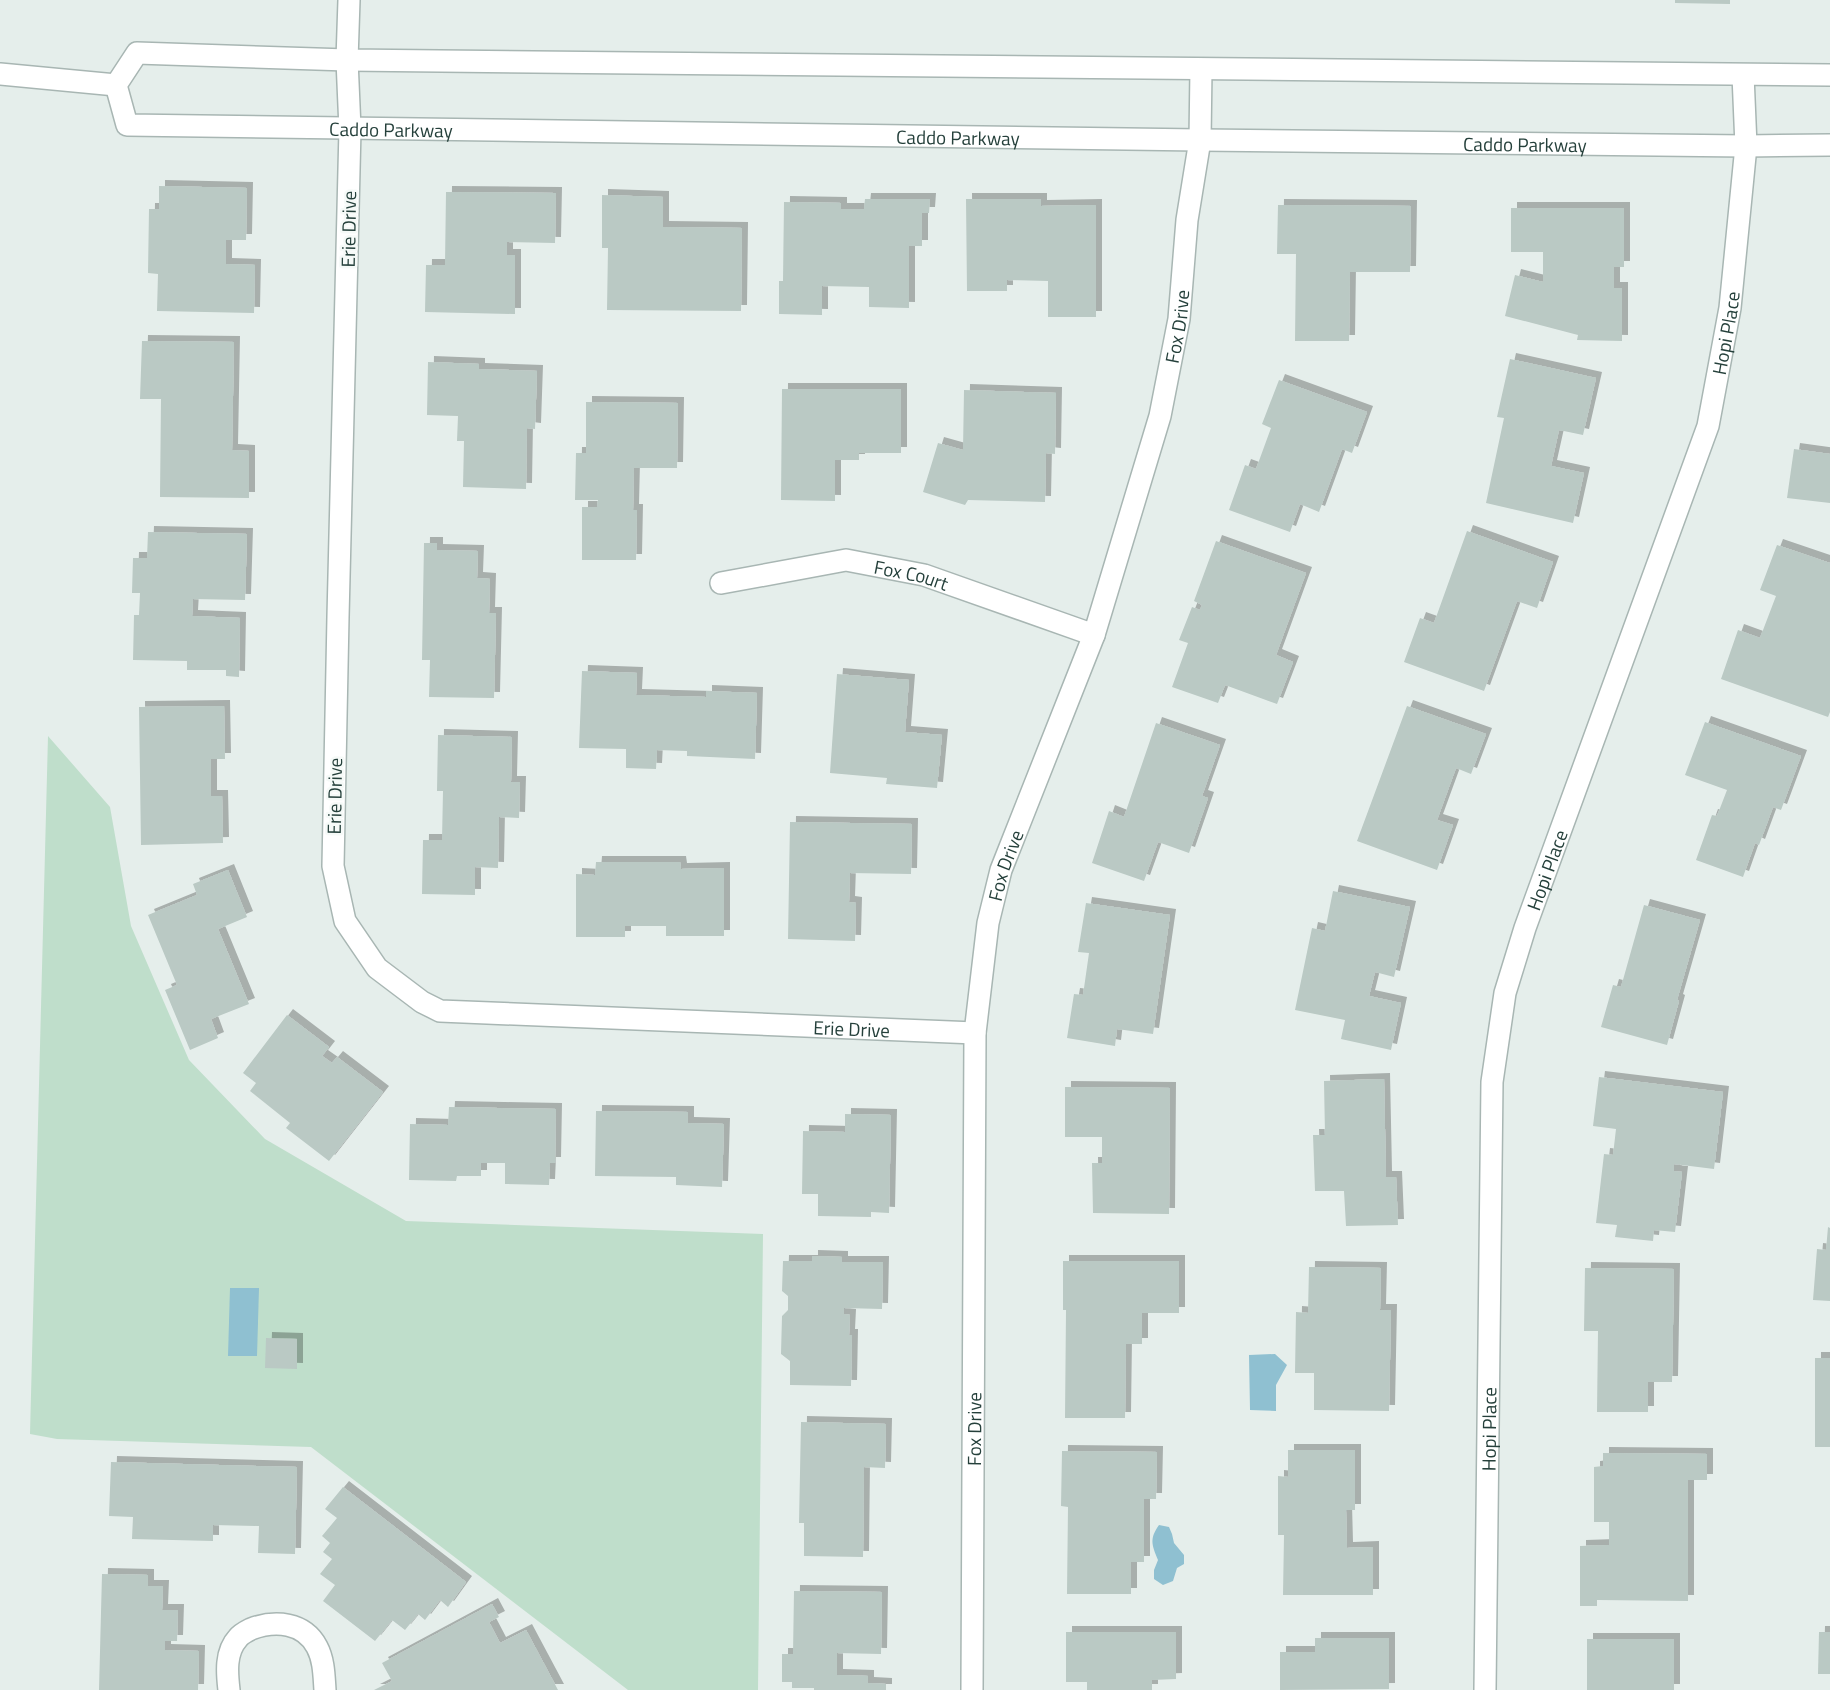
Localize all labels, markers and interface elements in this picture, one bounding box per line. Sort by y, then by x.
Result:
street label: Caddo Parkway [329,113,453,144]
street label: Caddo Parkway [896,121,1020,152]
street label: Caddo Parkway [1463,128,1587,159]
street label: Erie Drive [333,190,363,268]
street label: Fox Drive [1156,289,1196,366]
street label: Hopi Place [1703,290,1746,377]
street label: Fox Court [872,551,953,597]
street label: Erie Drive [319,757,349,835]
street label: Fox Drive [979,825,1030,904]
street label: Hopi Place [1518,825,1574,914]
street label: Erie Drive [813,1012,891,1044]
street label: Hopi Place [1473,1387,1503,1471]
street label: Fox Drive [959,1392,988,1466]

